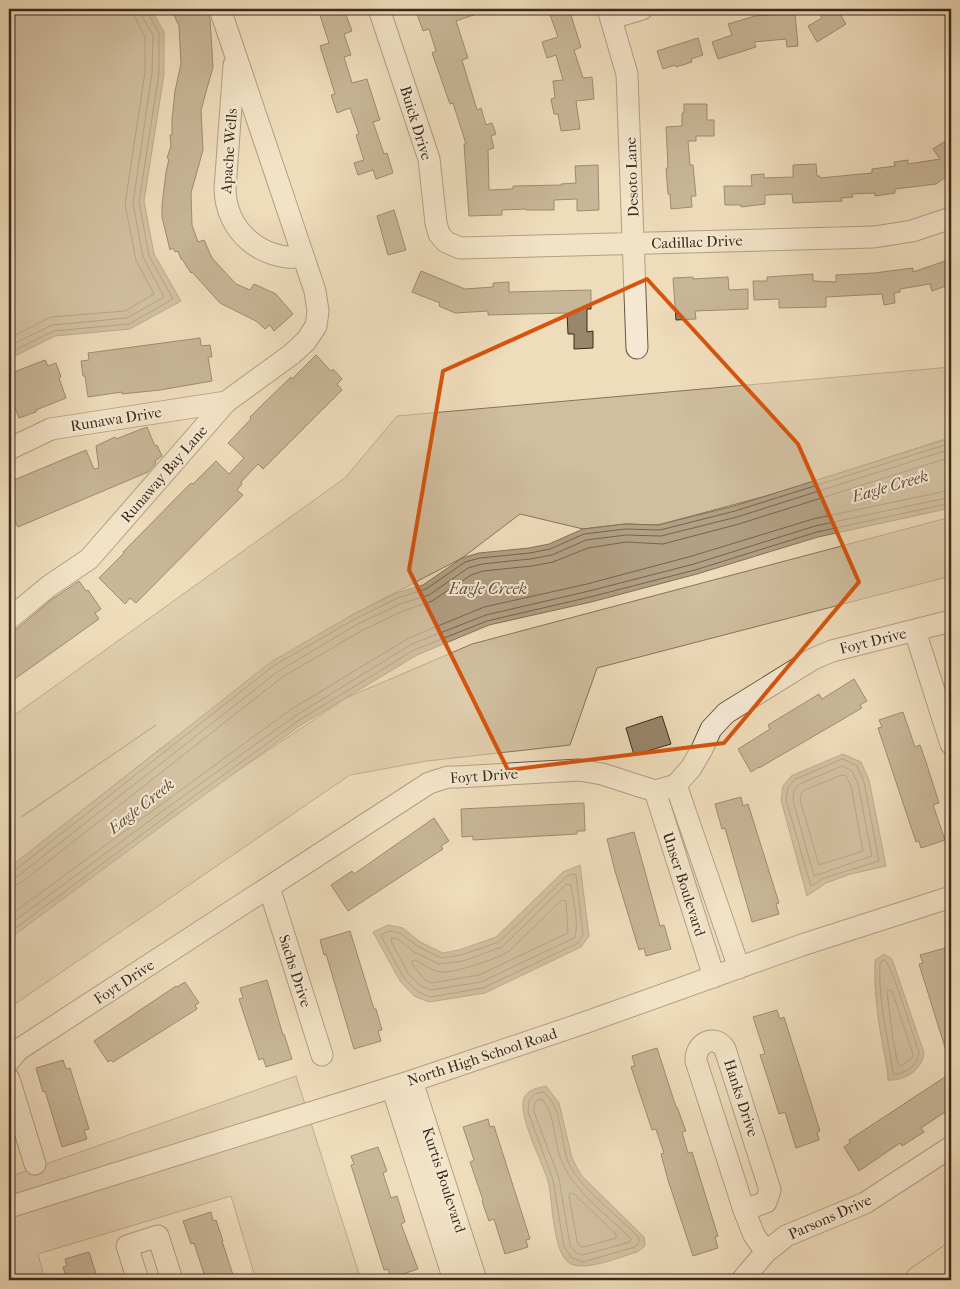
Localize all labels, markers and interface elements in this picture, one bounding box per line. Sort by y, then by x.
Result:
street label: Buick Drive [396,84,436,163]
street label: Apache Wells [217,107,241,195]
street label: Desoto Lane [622,136,642,217]
street label: Cadillac Drive [651,231,744,253]
street label: Runawa Drive [69,403,164,435]
street label: Runaway Bay Lane [117,421,212,526]
water label: Eagle Creek [849,466,930,506]
water label: Eagle Creek [448,579,527,598]
street label: Foyt Drive [838,624,909,658]
street label: Foyt Drive [449,765,519,787]
water label: Eagle Creek [103,774,178,838]
street label: Unser Boulevard [659,830,710,939]
street label: Sachs Drive [275,933,315,1010]
street label: Foyt Drive [90,956,158,1008]
street label: North High School Road [405,1024,560,1090]
street label: Hanks Drive [720,1057,762,1140]
street label: Kurtis Boulevard [418,1125,470,1236]
street label: Parsons Drive [786,1190,875,1243]

